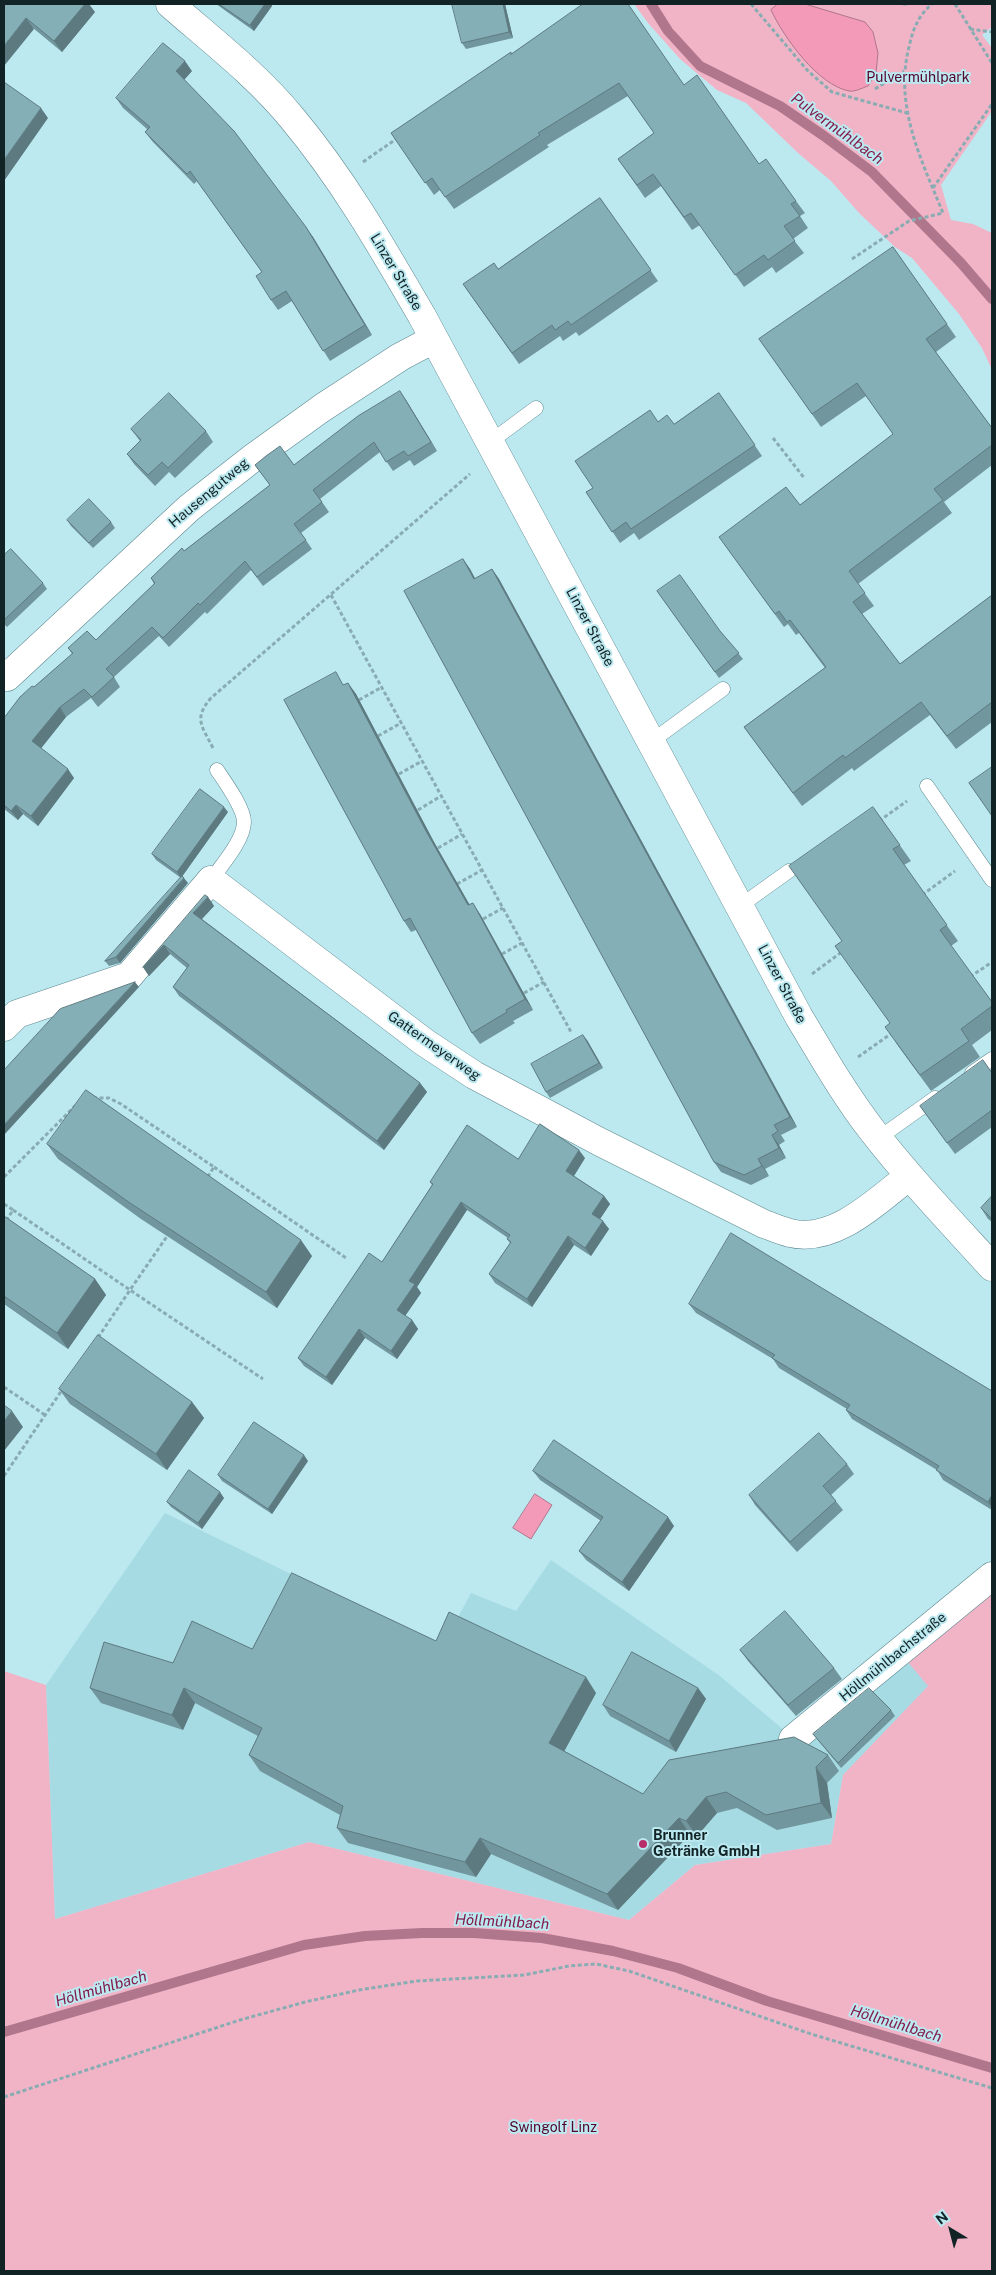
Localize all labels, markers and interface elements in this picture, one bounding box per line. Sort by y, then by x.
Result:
park label: Pulvermühlpark [866,70,970,86]
water label: Pulvermühlbach [787,90,887,168]
street label: Linzer Straße [366,230,426,314]
street label: Hausengutweg [166,455,252,531]
street label: Linzer Straße [562,585,618,669]
street label: Linzer Straße [754,942,810,1026]
street label: Gattermeyerweg [384,1008,484,1084]
street label: Höllmühlbachstraße [836,1609,950,1705]
place label: Brunner Getränke GmbH [653,1828,760,1860]
marker: Brunner Getränke GmbH [637,1838,649,1850]
water label: Höllmühlbach [454,1911,550,1933]
water label: Höllmühlbach [53,1967,149,2011]
water label: Höllmühlbach [848,2002,944,2046]
park label: Swingolf Linz [509,2120,597,2136]
north arrow [926,2205,976,2255]
text: N [933,2208,951,2228]

